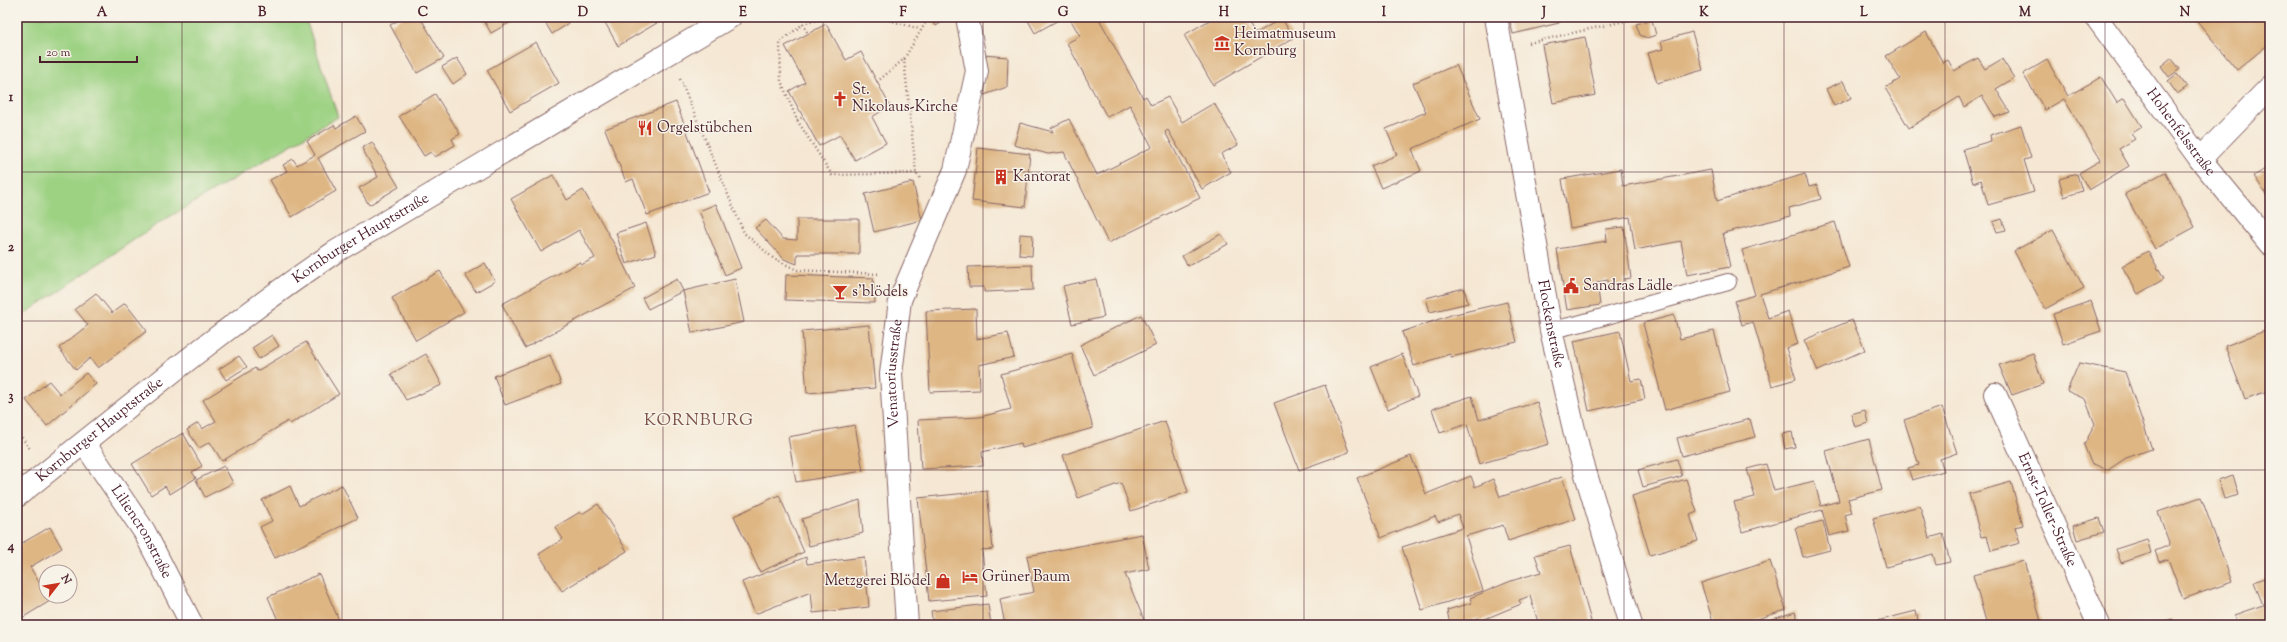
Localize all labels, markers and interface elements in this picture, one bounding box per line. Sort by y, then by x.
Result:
text: A [97,4,108,22]
text: B [258,4,267,22]
text: C [418,4,428,22]
text: D [578,4,588,22]
text: E [739,4,747,22]
text: F [899,4,907,22]
text: G [1058,4,1069,22]
text: H [1219,4,1230,22]
text: I [1382,4,1387,22]
text: J [1541,4,1546,22]
text: K [1699,4,1709,22]
text: L [1860,4,1868,22]
text: M [2019,4,2031,22]
text: N [2180,4,2191,22]
place label: Heimatmuseum Kornburg [1234,24,1337,62]
museum icon: Heimatmuseum Kornburg [1213,34,1231,52]
scale bar [40,38,137,64]
text: 20 m [46,44,71,62]
place label: St. Nikolaus-Kirche [852,80,958,118]
street label: Hohenfelsstraße [2141,84,2220,181]
text: 1 [9,89,14,107]
church icon: St. Nikolaus-Kirche [831,90,849,108]
place label: Orgelstübchen [657,118,753,139]
restaurant icon: Orgelstübchen [636,119,654,137]
place label: Kantorat [1013,167,1070,188]
building icon: Kantorat [992,168,1010,186]
street label: Kornburger Hauptstraße [288,188,433,289]
text: 2 [8,239,15,257]
place label: Sandras Lädle [1583,276,1673,297]
public building icon: Sandras Lädle [1562,277,1580,295]
street label: Flockenstraße [1532,278,1570,370]
place label: s'blödels [852,282,908,303]
bar icon: s'blödels [831,283,849,301]
street label: Venatoriusstraße [880,318,908,429]
street label: Kornburger Hauptstraße [32,372,168,487]
text: 3 [8,388,14,406]
district label: KORNBURG [644,409,754,433]
street label: Ernst-Toller-Straße [2012,449,2082,570]
street label: Liliencronstraße [105,481,177,582]
text: 4 [7,538,15,556]
north arrow [38,564,78,604]
place label: Grüner Baum [982,567,1071,588]
hotel icon: Grüner Baum [961,568,979,586]
text: N [56,571,75,587]
place label: Metzgerei Blödel [824,571,931,592]
shop icon: Metzgerei Blödel [934,572,952,590]

